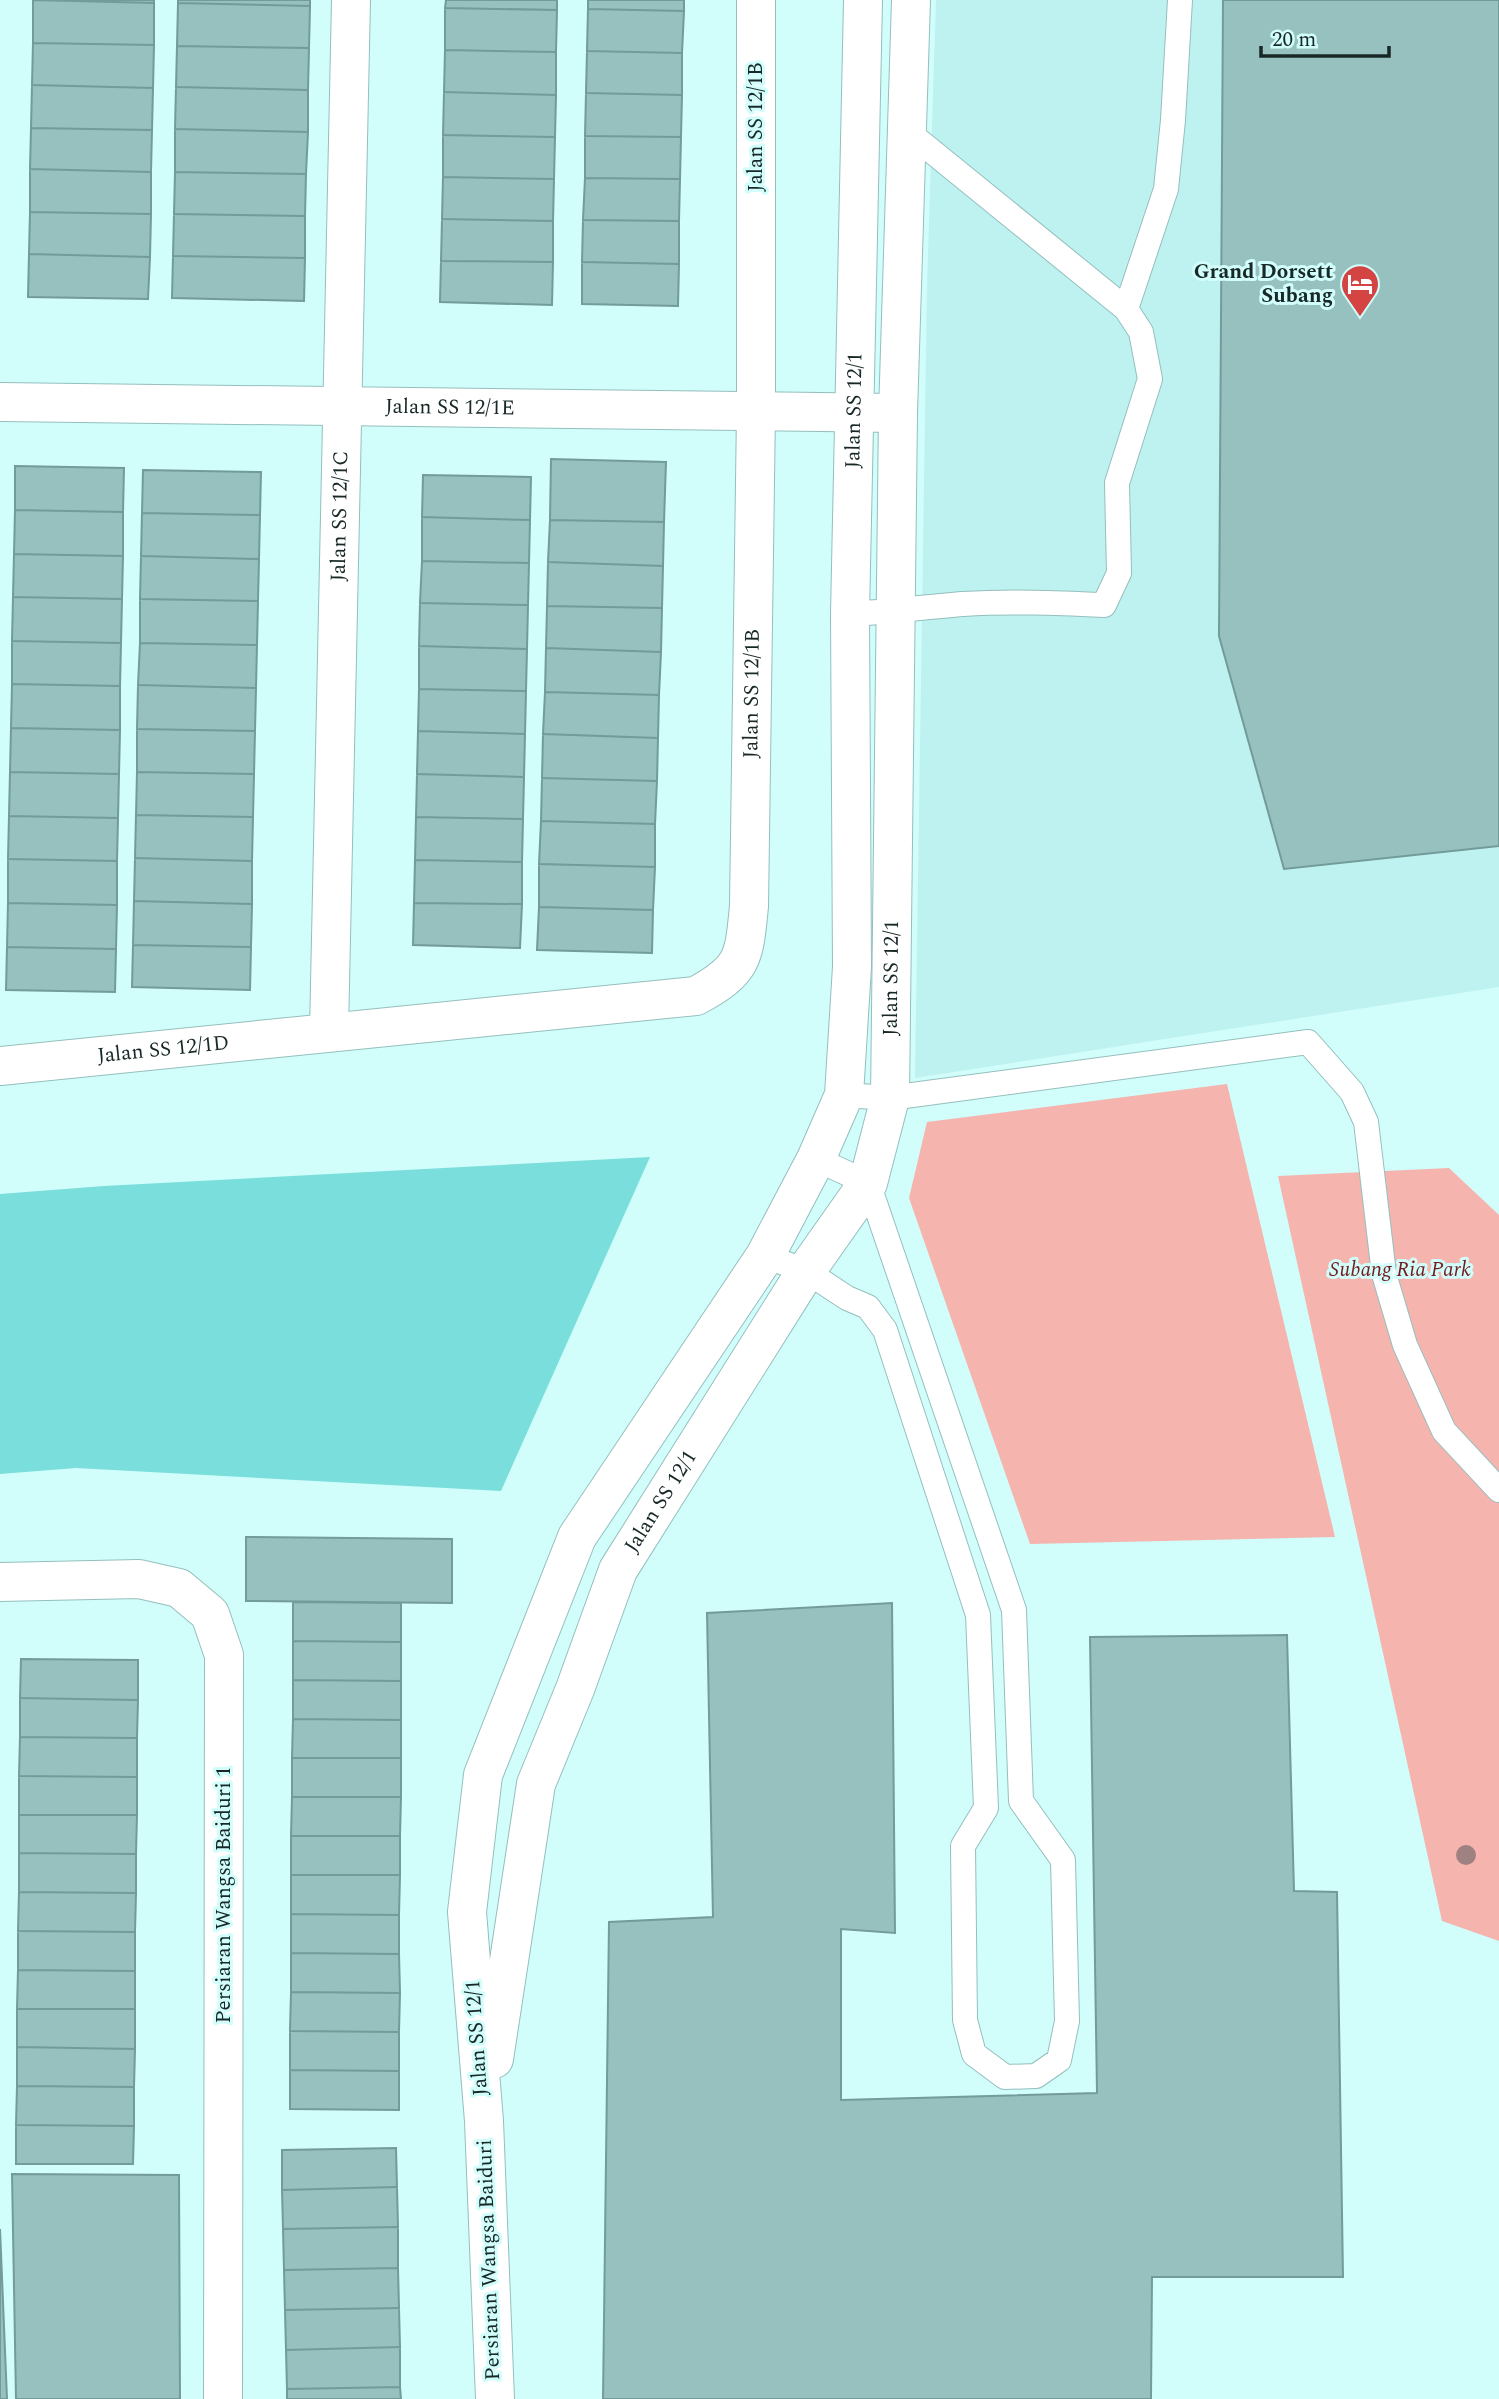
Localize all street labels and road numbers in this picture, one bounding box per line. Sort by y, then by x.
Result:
street label: Jalan SS 12/1B [740,62,772,192]
street label: Jalan SS 12/1 [837,352,872,469]
street label: Jalan SS 12/1E [385,391,515,424]
street label: Jalan SS 12/1C [323,450,357,582]
street label: Jalan SS 12/1B [735,629,769,759]
street label: Jalan SS 12/1 [875,920,908,1036]
street label: Jalan SS 12/1D [96,1027,231,1072]
street label: Jalan SS 12/1 [616,1444,705,1559]
street label: Persiaran Wangsa Baiduri 1 [208,1767,240,2023]
street label: Jalan SS 12/1 [457,1979,497,2097]
street label: Persiaran Wangsa Baiduri [469,2139,509,2381]

